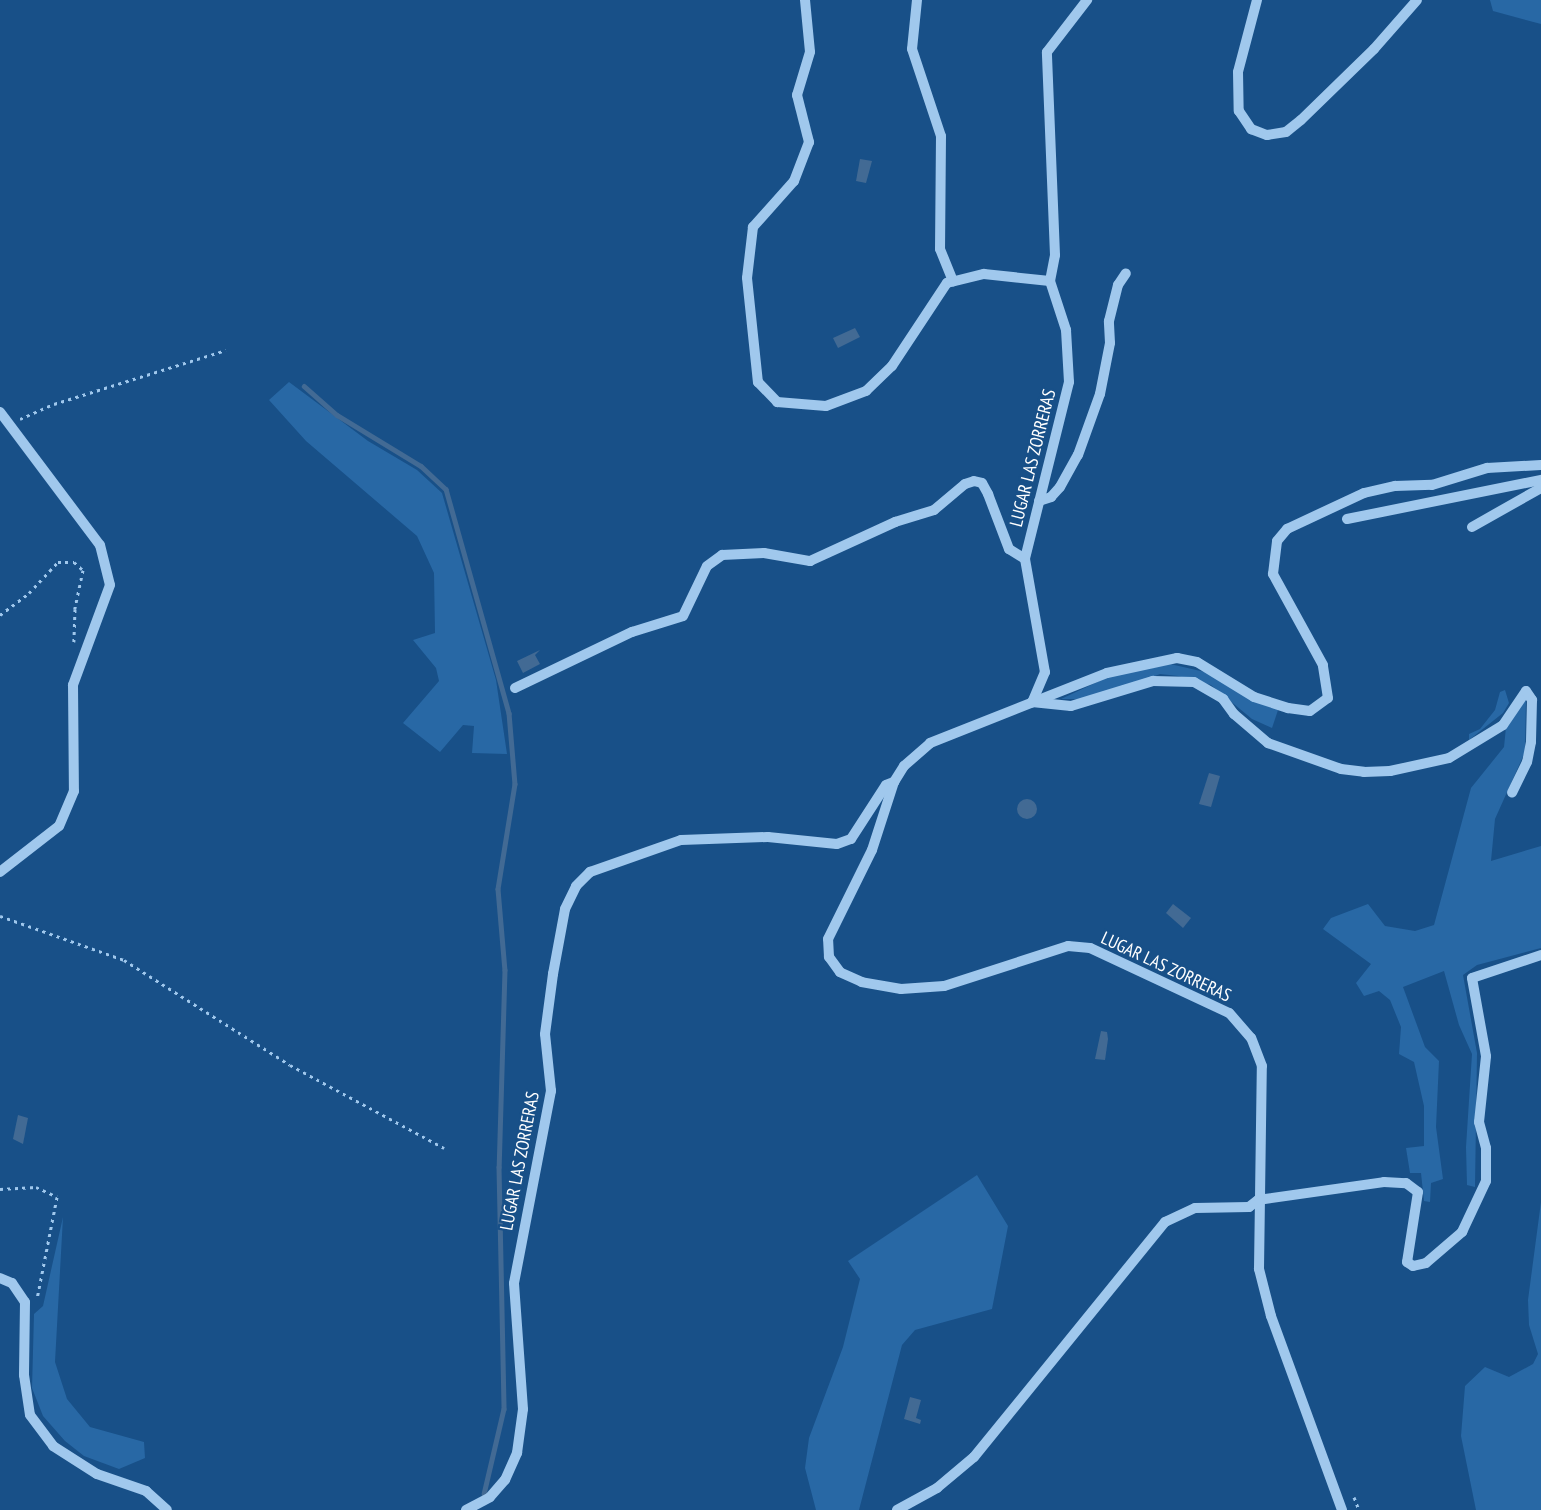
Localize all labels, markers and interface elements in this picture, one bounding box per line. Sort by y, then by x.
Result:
street label: LUGAR LAS ZORRERAS [1005,387,1061,529]
street label: LUGAR LAS ZORRERAS [1097,927,1235,1007]
street label: LUGAR LAS ZORRERAS [496,1090,544,1232]

